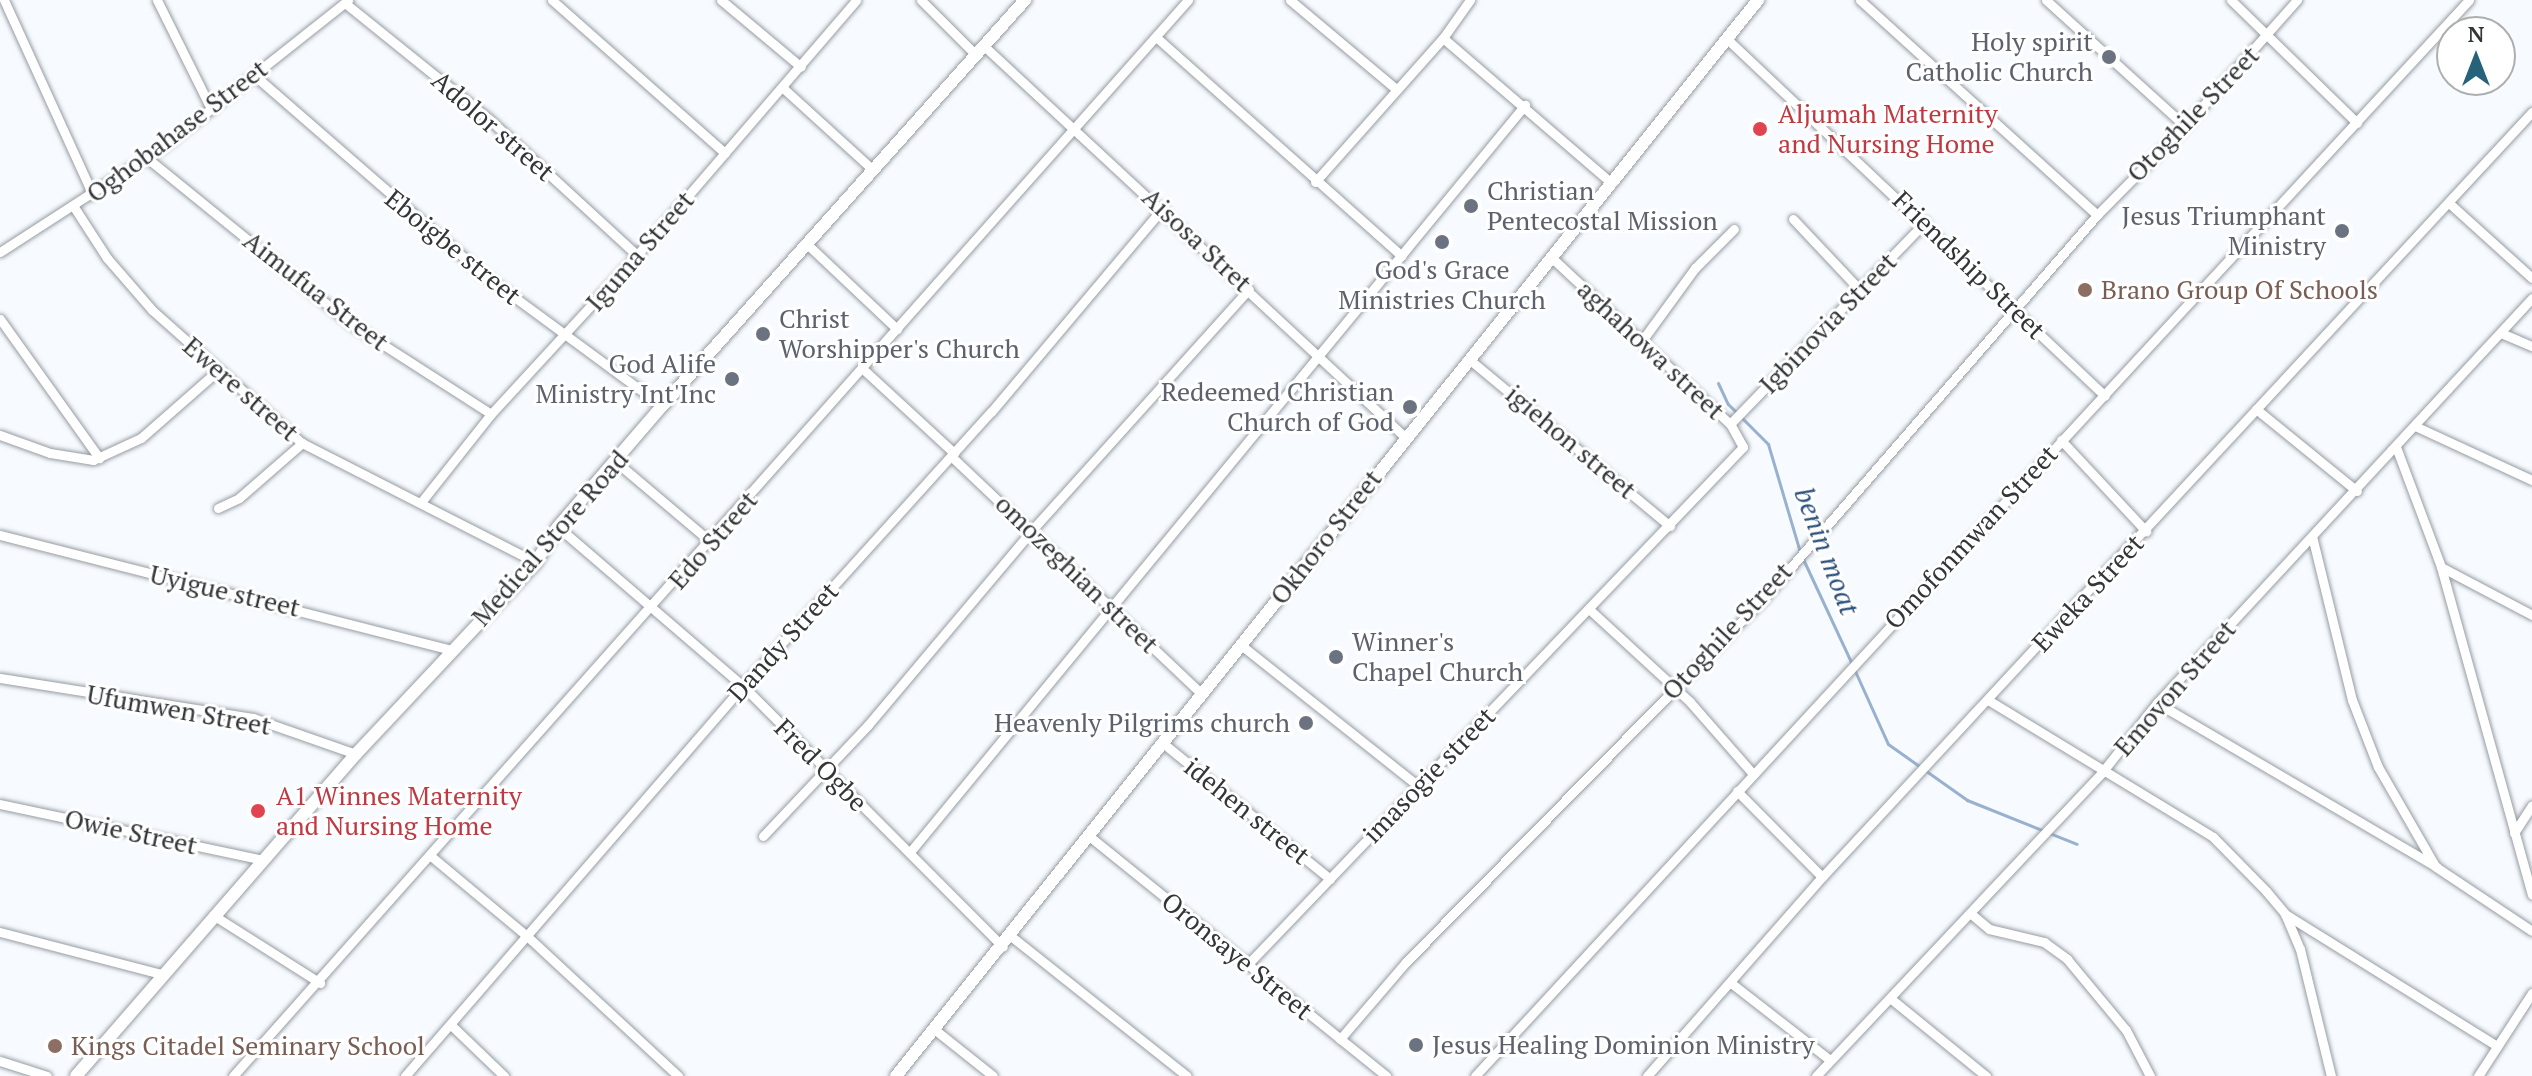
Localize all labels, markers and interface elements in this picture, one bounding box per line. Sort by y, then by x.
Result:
north arrow [2436,16,2516,96]
text: N [2468,19,2484,48]
place label: Holy spirit Catholic Church [1905,26,2093,88]
street label: Otoghile Street [2120,40,2266,188]
marker: Holy spirit Catholic Church [2100,48,2118,66]
street label: Oghobahase Street [80,53,274,209]
street label: Adolor street [425,64,561,188]
place label: Aljumah Maternity and Nursing Home [1778,98,1998,160]
marker: Aljumah Maternity and Nursing Home [1749,118,1771,140]
place label: Christian Pentecostal Mission [1487,175,1718,236]
street label: Aisosa Stret [1136,181,1258,299]
street label: Eboigbe street [379,183,527,311]
street label: Friendship Street [1886,184,2052,346]
street label: Iguma Street [579,185,701,317]
marker: Christian Pentecostal Mission [1462,197,1480,215]
place label: Jesus Triumphant Ministry [2122,200,2326,262]
marker: Jesus Triumphant Ministry [2333,222,2351,240]
street label: Aimufua Street [237,225,395,357]
marker: God's Grace Ministries Church [1433,233,1451,251]
street label: Igbinovia Street [1753,246,1903,400]
place label: God's Grace Ministries Church [1338,254,1546,316]
street label: aghahowa street [1571,274,1731,426]
place label: Brano Group Of Schools [2101,274,2378,306]
marker: Brano Group Of Schools [2076,281,2094,299]
place label: Christ Worshipper's Church [779,303,1020,364]
marker: Christ Worshipper's Church [754,325,772,343]
street label: Ewere street [177,330,305,448]
place label: God Alife Ministry Int'Inc [535,348,716,410]
marker: God Alife Ministry Int'Inc [723,370,741,388]
place label: Redeemed Christian Church of God [1161,376,1394,438]
street label: igiehon street [1499,378,1643,506]
marker: Redeemed Christian Church of God [1401,398,1419,416]
street label: Omofonmwan Street [1878,439,2064,635]
street label: Medical Store Road [465,444,635,632]
street label: Okhoro Street [1264,463,1388,611]
water label: benin moat [1787,482,1867,620]
street label: Edo Street [662,485,764,595]
street label: omozeghian street [989,488,1165,660]
street label: Eweka Street [2026,528,2150,658]
street label: Otoghile Street [1655,556,1799,706]
street label: Uyigue street [147,559,303,623]
street label: Dandy Street [721,576,845,708]
street label: Emovon Street [2108,614,2242,762]
place label: Winner's Chapel Church [1352,626,1523,688]
marker: Winner's Chapel Church [1327,648,1345,666]
street label: Ufumwen Street [84,678,274,742]
street label: imasogie street [1356,701,1502,849]
place label: Heavenly Pilgrims church [994,707,1290,739]
street label: Fred Ogbe [768,712,874,818]
marker: Heavenly Pilgrims church [1297,714,1315,732]
street label: idehen street [1178,751,1316,871]
place label: A1 Winnes Maternity and Nursing Home [276,780,522,842]
marker: A1 Winnes Maternity and Nursing Home [247,800,269,822]
street label: Owie Street [62,803,200,861]
street label: Oronsaye Street [1155,886,1319,1026]
place label: Jesus Healing Dominion Ministry [1432,1029,1814,1061]
place label: Kings Citadel Seminary School [71,1030,425,1062]
marker: Jesus Healing Dominion Ministry [1407,1036,1425,1054]
marker: Kings Citadel Seminary School [46,1037,64,1055]

